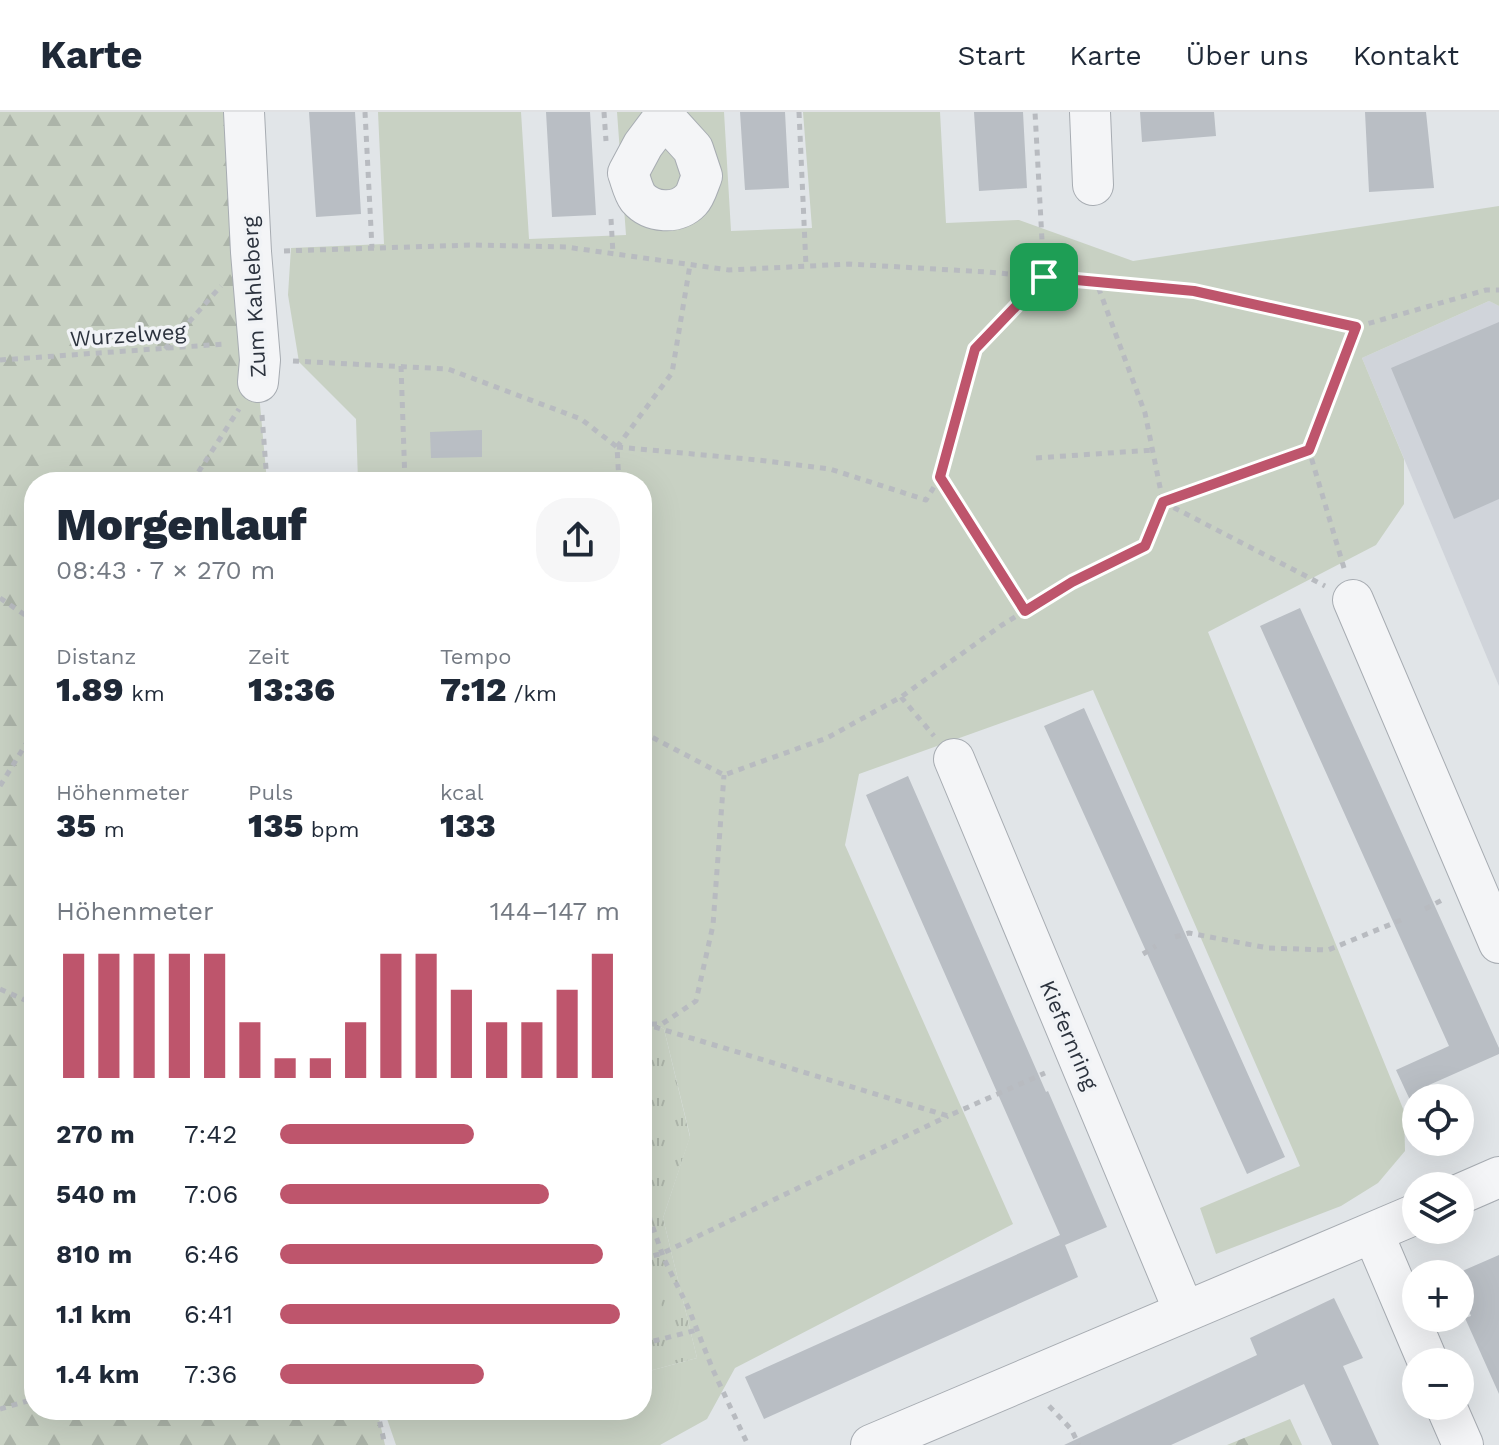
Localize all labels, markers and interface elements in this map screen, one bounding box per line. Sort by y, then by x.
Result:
text: Karte [40,33,143,77]
text: Start [957,39,1025,72]
text: Karte [1069,39,1142,72]
text: Über uns [1186,39,1309,72]
text: Kontakt [1353,39,1459,72]
street label: Zum Kahleberg [237,215,271,378]
pin [1010,243,1078,311]
icon: arrive [1022,255,1066,299]
street label: Wurzelweg [69,318,187,352]
button: share [536,498,620,582]
text: Morgenlauf [56,499,307,551]
text: 08:43 · 7 × 270 m [56,555,275,585]
text: Distanz [56,644,136,669]
text: Zeit [248,644,289,669]
text: Tempo [440,644,512,669]
text: 1.89 [56,669,124,709]
text: 13:36 [248,669,335,709]
text: 7:12 [440,669,506,709]
text: km [124,681,165,706]
text: /km [506,681,557,706]
text: Höhenmeter [56,780,189,805]
text: Puls [248,780,293,805]
text: kcal [440,780,484,805]
text: 35 [56,805,96,845]
text: 135 [248,805,303,845]
text: 133 [440,805,496,845]
text: m [96,817,125,842]
text: bpm [303,817,359,842]
text: Höhenmeter [56,896,214,926]
text: 144–147 m [490,896,620,926]
street label: Kiefernring [1035,976,1103,1094]
map controls [1402,1084,1474,1420]
button: locate [1402,1084,1474,1156]
text: 270 m [56,1119,135,1149]
text: 7:42 [184,1119,237,1149]
button: layers [1402,1172,1474,1244]
text: 540 m [56,1179,137,1209]
text: 7:06 [184,1179,238,1209]
text: 810 m [56,1239,132,1269]
text: 6:46 [184,1239,239,1269]
button: + [1402,1260,1474,1332]
text: 1.1 km [56,1299,131,1329]
text: 6:41 [184,1299,233,1329]
button: − [1402,1348,1474,1420]
text: 1.4 km [56,1359,140,1389]
text: 7:36 [184,1359,237,1389]

